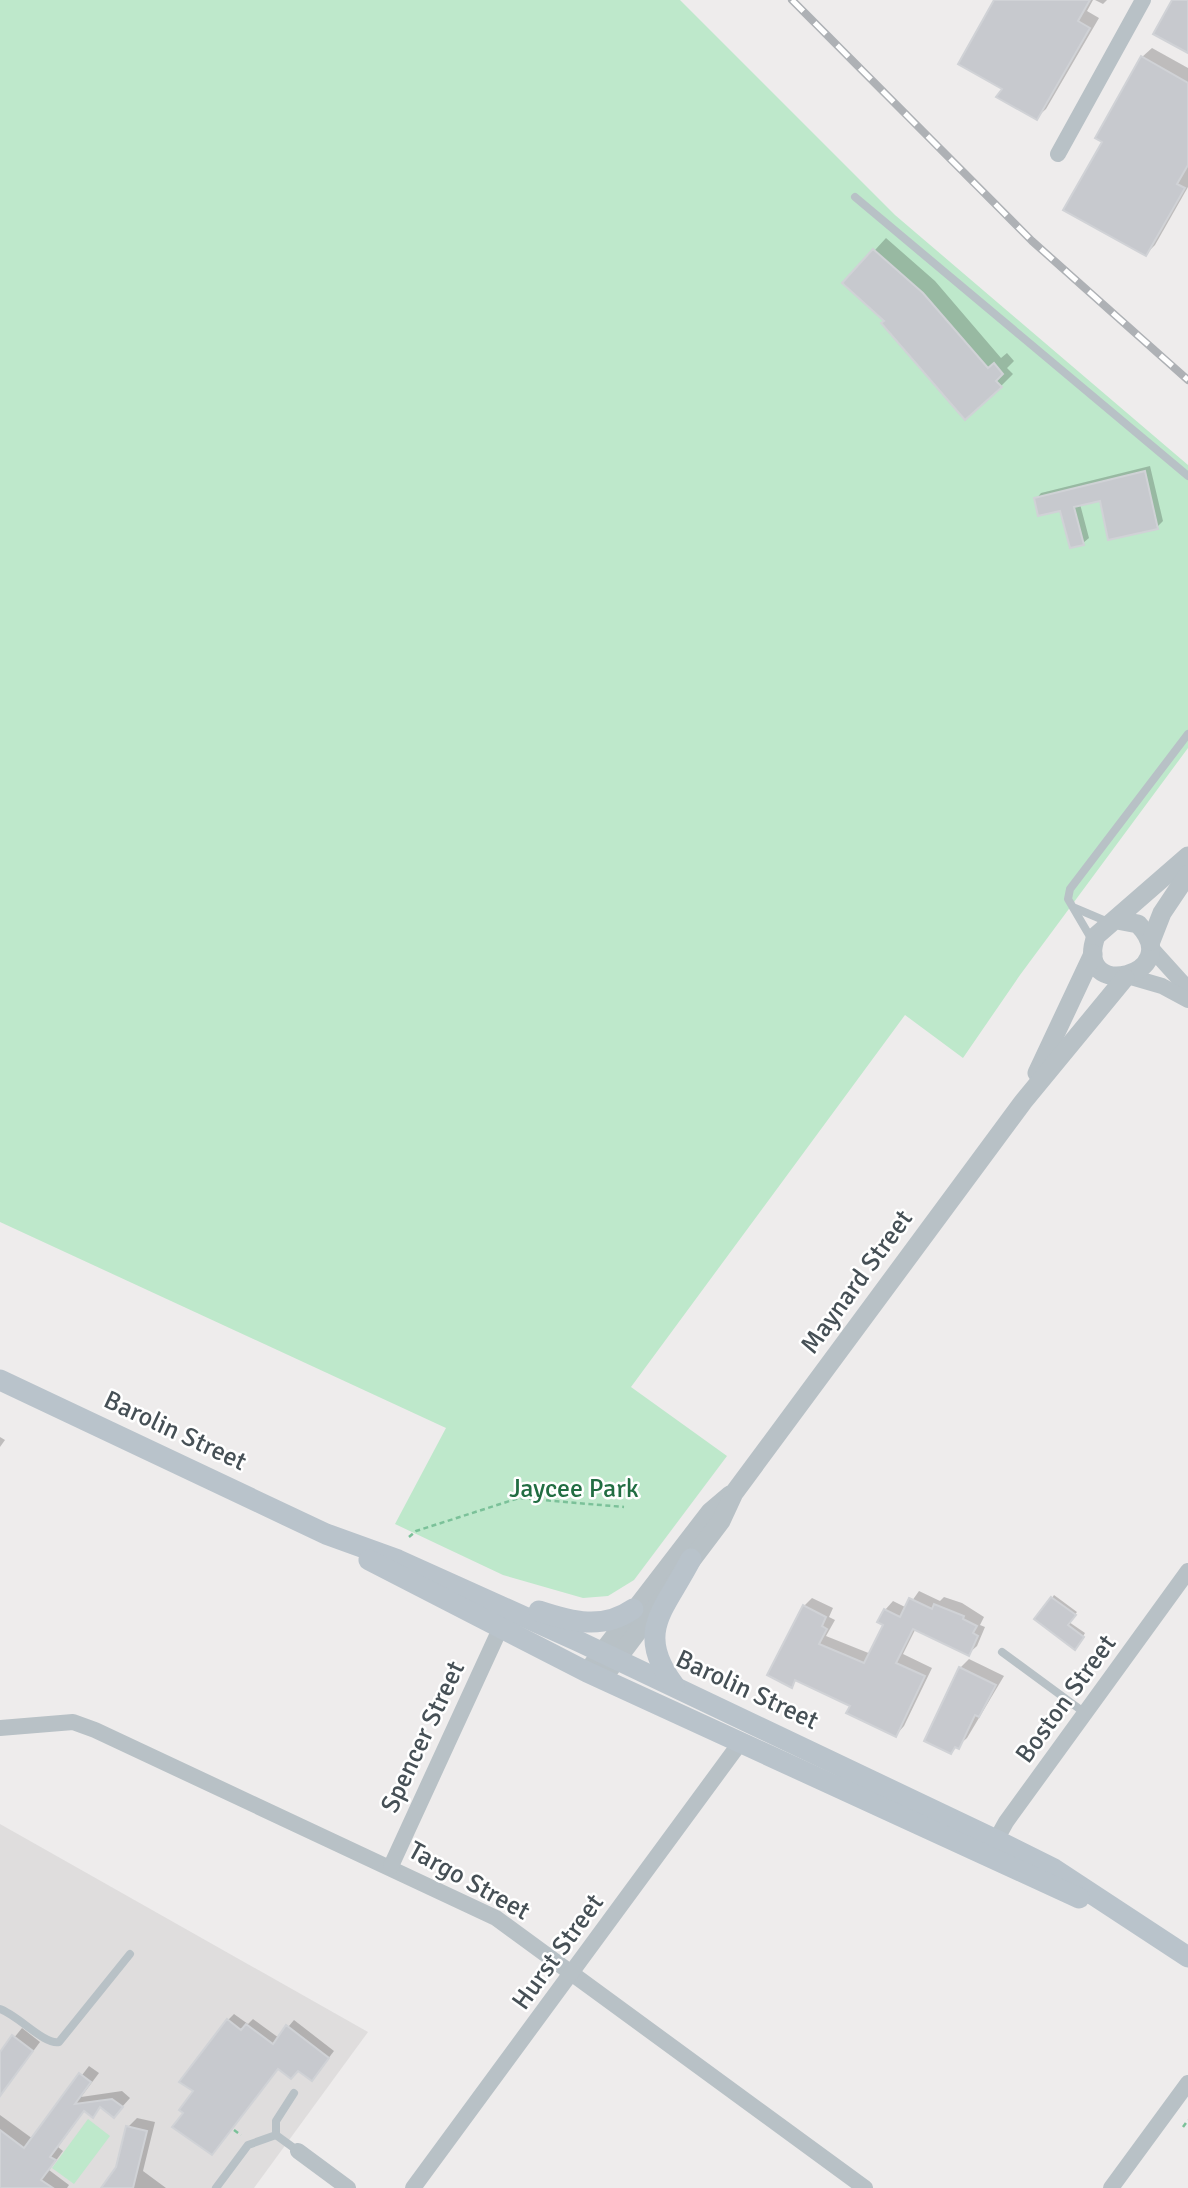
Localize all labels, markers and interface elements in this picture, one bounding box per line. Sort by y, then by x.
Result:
street label: Maynard Street [794,1204,920,1360]
street label: Barolin Street [99,1384,251,1478]
park label: Jaycee Park [509,1473,639,1505]
street label: Boston Street [1009,1629,1123,1769]
street label: Barolin Street [671,1643,823,1737]
street label: Spencer Street [374,1656,472,1818]
street label: Targo Street [403,1834,535,1928]
street label: Hurst Street [505,1888,611,2016]

